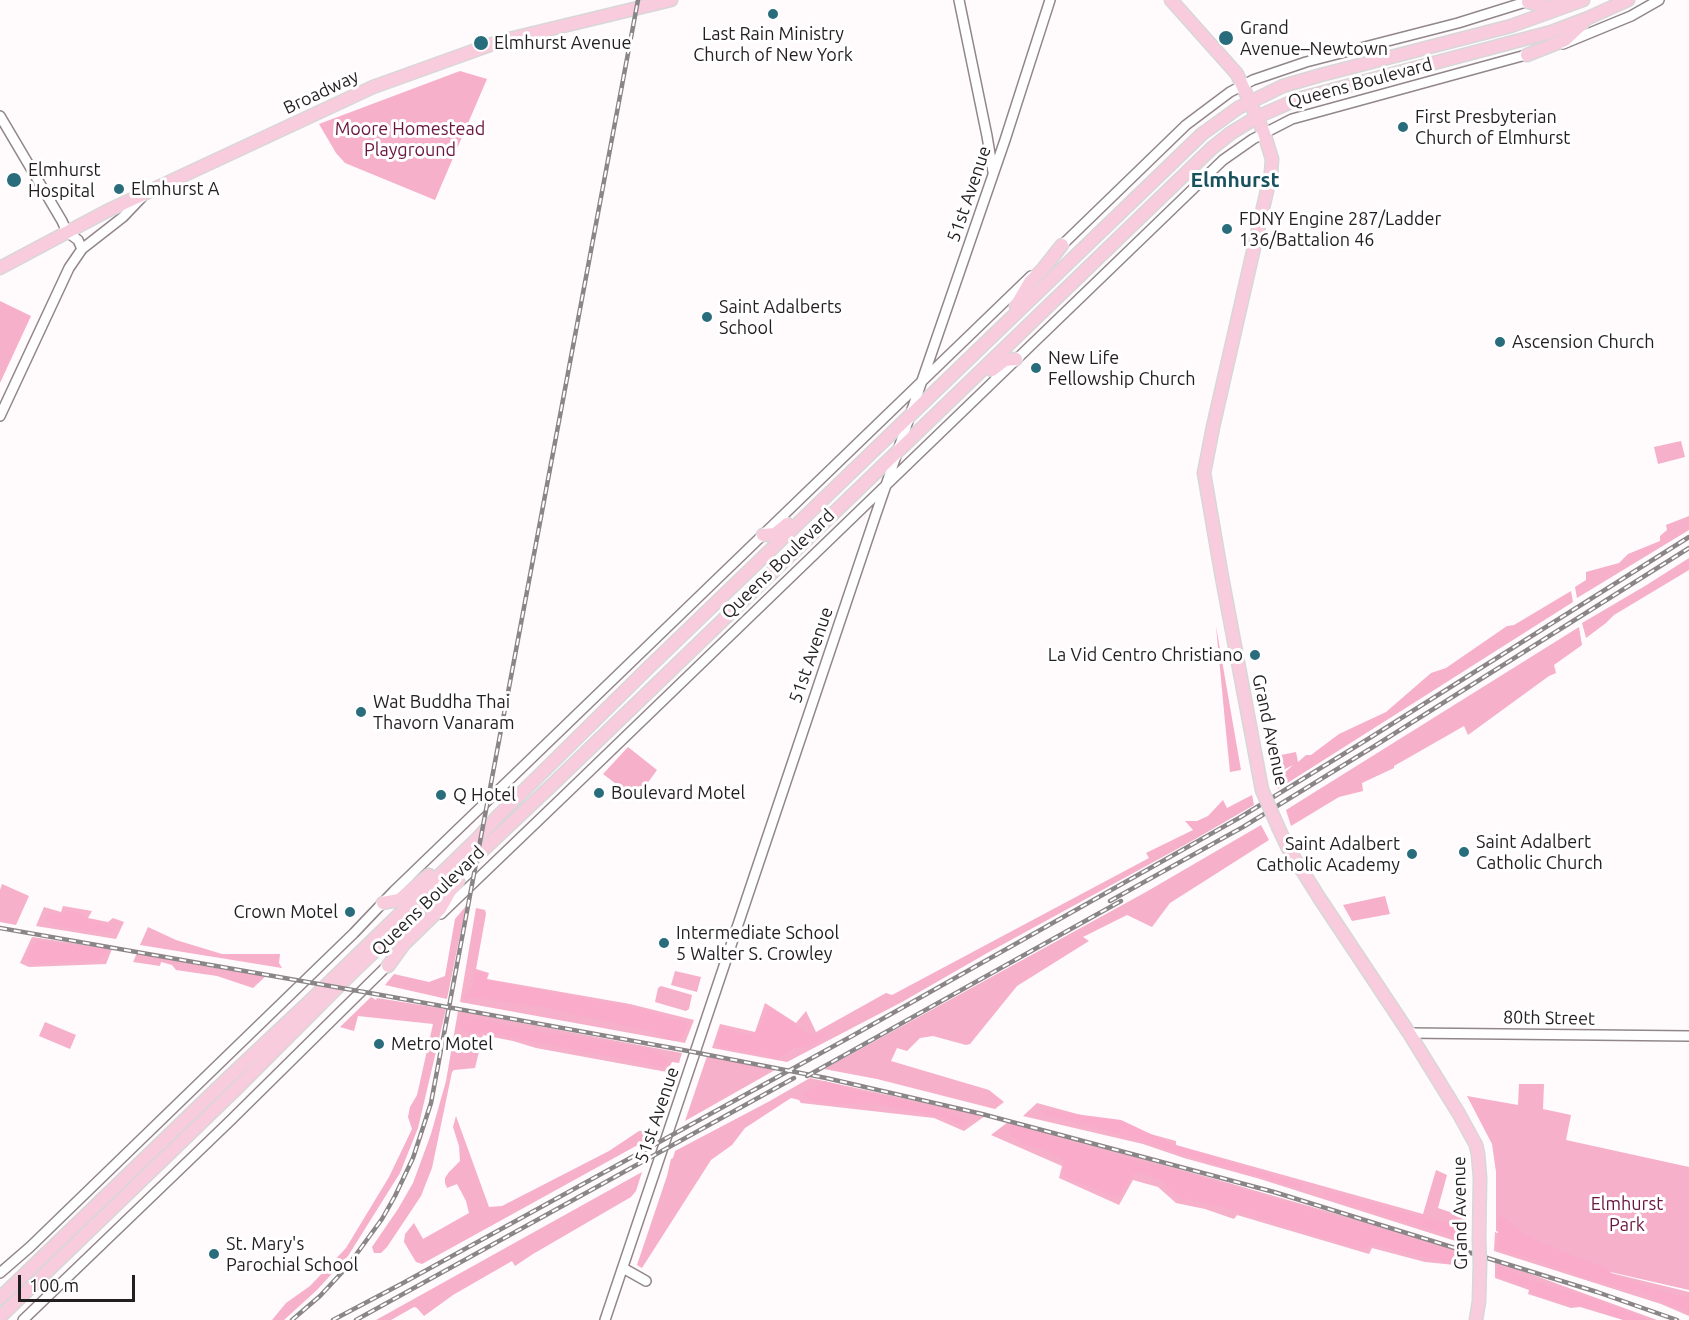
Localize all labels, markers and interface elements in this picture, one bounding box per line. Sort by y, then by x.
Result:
marker: Last Rain Ministry Church of New York [766,7,780,21]
place label: Grand Avenue–Newtown [1240,17,1388,60]
place label: Last Rain Ministry Church of New York [693,23,853,66]
marker: Grand Avenue–Newtown [1217,29,1235,47]
place label: Elmhurst Avenue [494,32,631,54]
marker: Elmhurst Avenue [472,34,490,52]
street label: Queens Boulevard [1285,53,1435,113]
street label: Broadway [280,65,362,119]
place label: First Presbyterian Church of Elmhurst [1415,106,1570,148]
park label: Moore Homestead Playground [335,118,485,160]
marker: First Presbyterian Church of Elmhurst [1396,120,1410,134]
street label: 51st Avenue [943,143,995,245]
place label: Elmhurst Hospital [28,159,101,201]
district label: Elmhurst [1190,167,1280,193]
marker: Elmhurst Hospital [5,171,23,189]
place label: Elmhurst A [131,178,219,200]
marker: Elmhurst A [112,182,126,196]
place label: FDNY Engine 287/Ladder 136/Battalion 46 [1239,208,1441,250]
marker: FDNY Engine 287/Ladder 136/Battalion 46 [1220,222,1234,236]
place label: Saint Adalberts School [719,296,842,338]
marker: Saint Adalberts School [700,310,714,324]
place label: Ascension Church [1512,331,1654,353]
marker: Ascension Church [1493,335,1507,349]
place label: New Life Fellowship Church [1048,347,1195,389]
marker: New Life Fellowship Church [1029,361,1043,375]
street label: Queens Boulevard [717,505,839,623]
street label: 51st Avenue [785,604,837,706]
place label: La Vid Centro Christiano [1048,644,1243,666]
marker: La Vid Centro Christiano [1248,648,1262,662]
street label: Grand Avenue [1248,672,1292,788]
place label: Wat Buddha Thai Thavorn Vanaram [373,691,515,734]
marker: Wat Buddha Thai Thavorn Vanaram [354,705,368,719]
place label: Boulevard Motel [611,782,745,804]
place label: Q Hotel [453,784,516,806]
marker: Boulevard Motel [592,786,606,800]
marker: Q Hotel [434,788,448,802]
place label: Saint Adalbert Catholic Church [1476,831,1603,874]
place label: Saint Adalbert Catholic Academy [1256,833,1400,876]
street label: Queens Boulevard [367,842,489,960]
marker: Saint Adalbert Catholic Church [1457,845,1471,859]
marker: Saint Adalbert Catholic Academy [1405,847,1419,861]
place label: Crown Motel [233,901,338,923]
marker: Crown Motel [343,905,357,919]
place label: Intermediate School 5 Walter S. Crowley [676,922,839,964]
marker: Intermediate School 5 Walter S. Crowley [657,936,671,950]
street label: 80th Street [1503,1006,1595,1030]
place label: Metro Motel [391,1033,493,1055]
marker: Metro Motel [372,1037,386,1051]
street label: 51st Avenue [631,1064,683,1166]
street label: Grand Avenue [1448,1156,1472,1270]
park label: Elmhurst Park [1591,1193,1663,1236]
place label: St. Mary's Parochial School [226,1233,358,1276]
marker: St. Mary's Parochial School [207,1247,221,1261]
scale bar [21,1263,138,1301]
text: 100 m [29,1275,79,1295]

